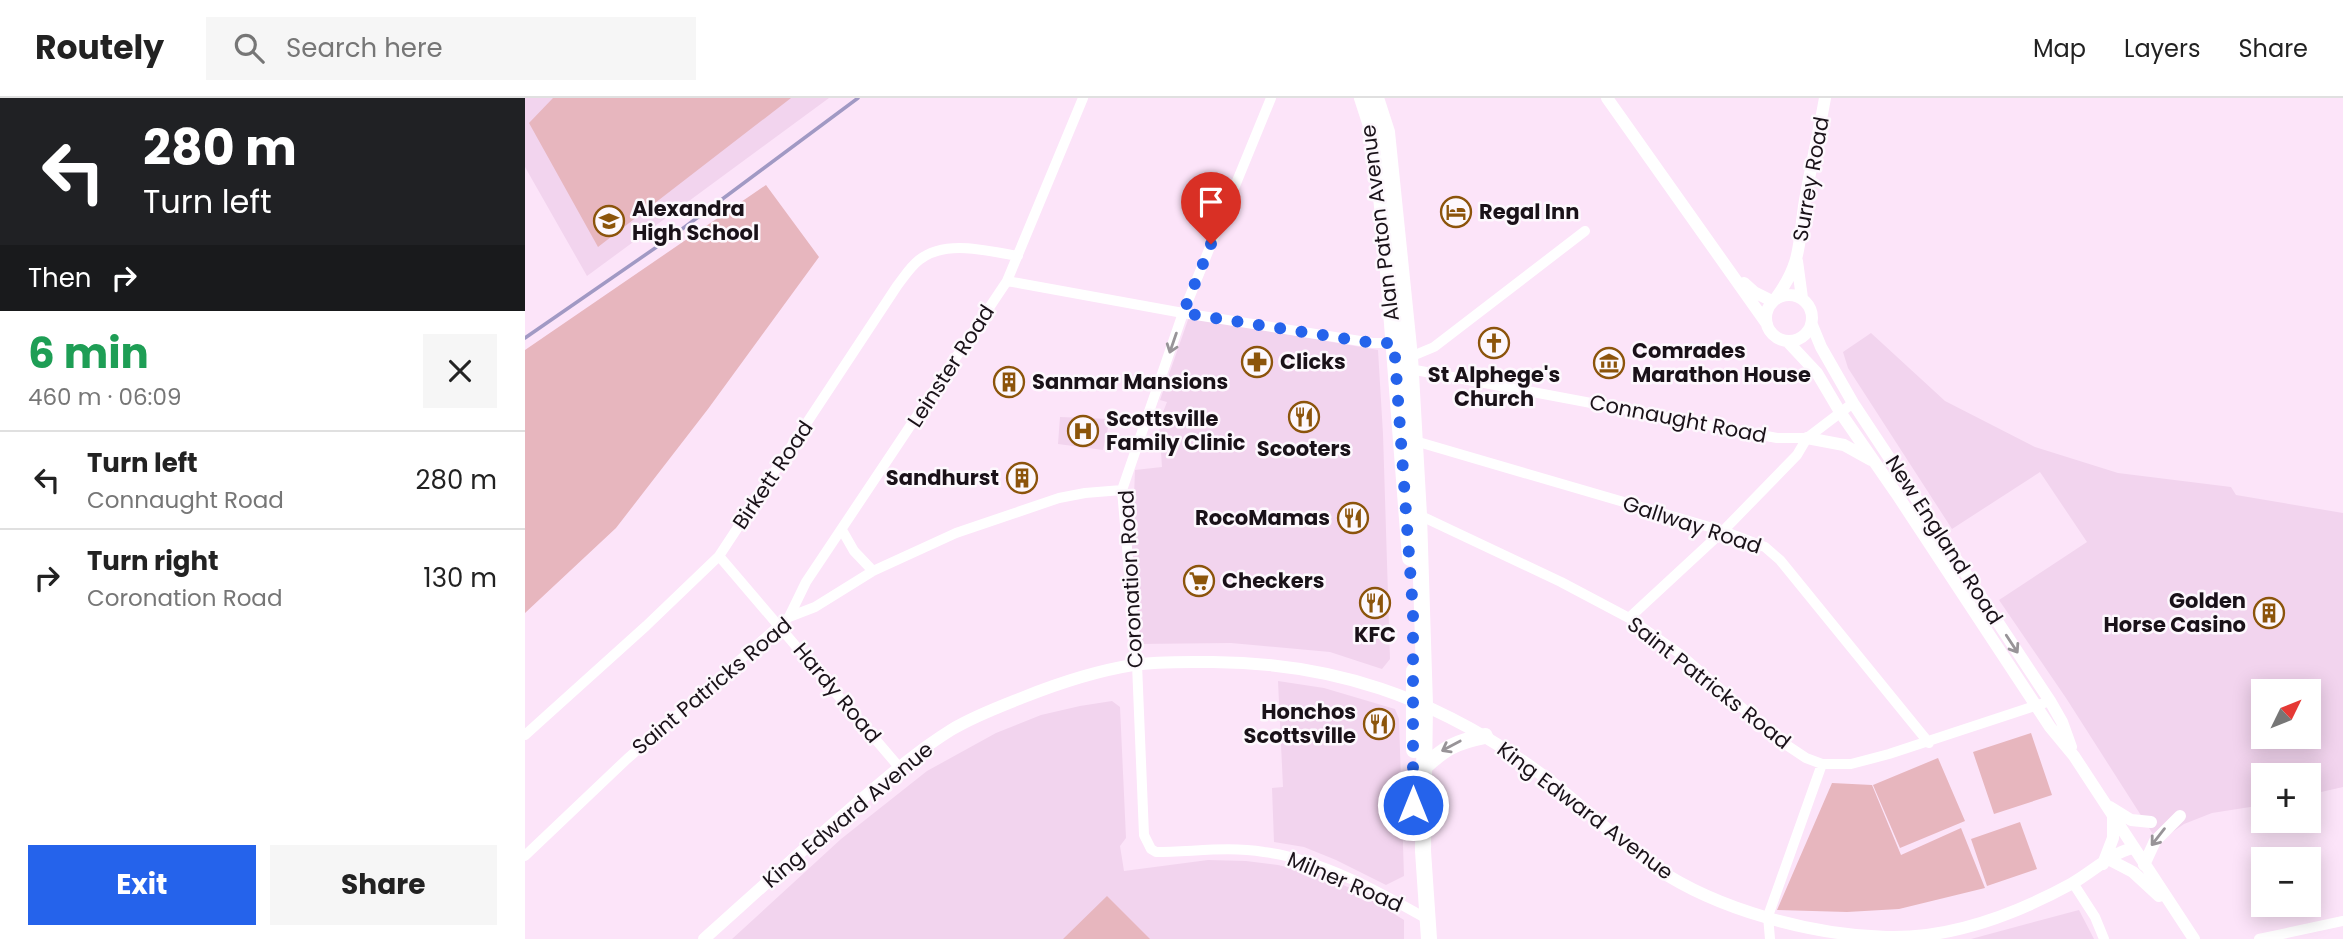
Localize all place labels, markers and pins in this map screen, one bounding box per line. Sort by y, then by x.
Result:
pin [1181,172,1241,244]
place label: Alexandra High School [632,194,759,247]
hotel icon: Regal Inn [1439,195,1473,229]
place label: Regal Inn [1479,197,1579,226]
school or university icon: Alexandra High School [592,204,626,238]
church icon: St Alphege's Church [1477,326,1511,360]
place label: Comrades Marathon House [1632,336,1811,389]
pharmacy icon: Clicks [1240,345,1274,379]
museum icon: Comrades Marathon House [1592,346,1626,380]
place label: Clicks [1280,347,1346,376]
place label: St Alphege's Church [1428,360,1560,413]
building icon: Sanmar Mansions [992,365,1026,399]
place label: Sanmar Mansions [1032,367,1228,396]
restaurant icon: Scooters [1287,400,1321,434]
place label: Scottsville Family Clinic [1106,404,1246,457]
hospital icon: Scottsville Family Clinic [1066,414,1100,448]
place label: Scooters [1257,434,1351,463]
building icon: Sandhurst [1005,461,1039,495]
place label: Sandhurst [886,463,999,492]
restaurant icon: RocoMamas [1336,501,1370,535]
place label: RocoMamas [1195,503,1330,532]
supermarket icon: Checkers [1182,564,1216,598]
place label: Checkers [1222,566,1324,595]
restaurant icon: KFC [1358,586,1392,620]
place label: Golden Horse Casino [2103,586,2246,639]
building icon: Golden Horse Casino [2252,596,2286,630]
place label: KFC [1354,620,1396,649]
place label: Honchos Scottsville [1244,697,1356,750]
restaurant icon: Honchos Scottsville [1362,707,1396,741]

